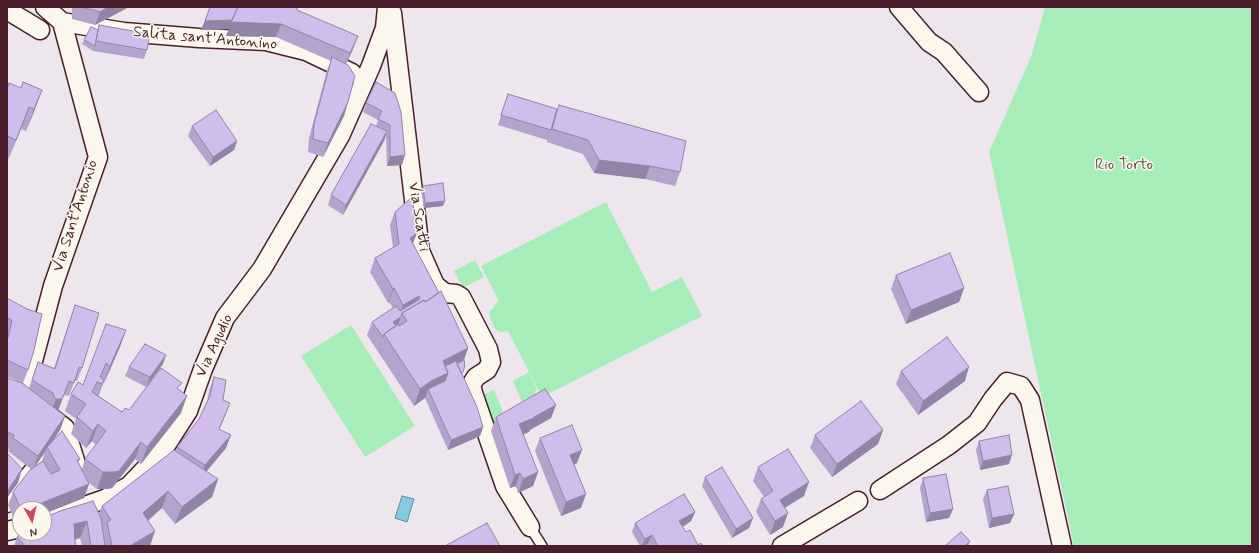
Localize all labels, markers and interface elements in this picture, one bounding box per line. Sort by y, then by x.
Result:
street label: Salita sant'Antonino [132,23,278,55]
park label: Rio Torto [1095,156,1153,176]
street label: Via Sant'Antonio [49,158,103,274]
street label: Via Scatti [403,181,433,253]
street label: Via Agudio [192,311,238,381]
north arrow [12,501,52,541]
text: N [29,524,38,539]

